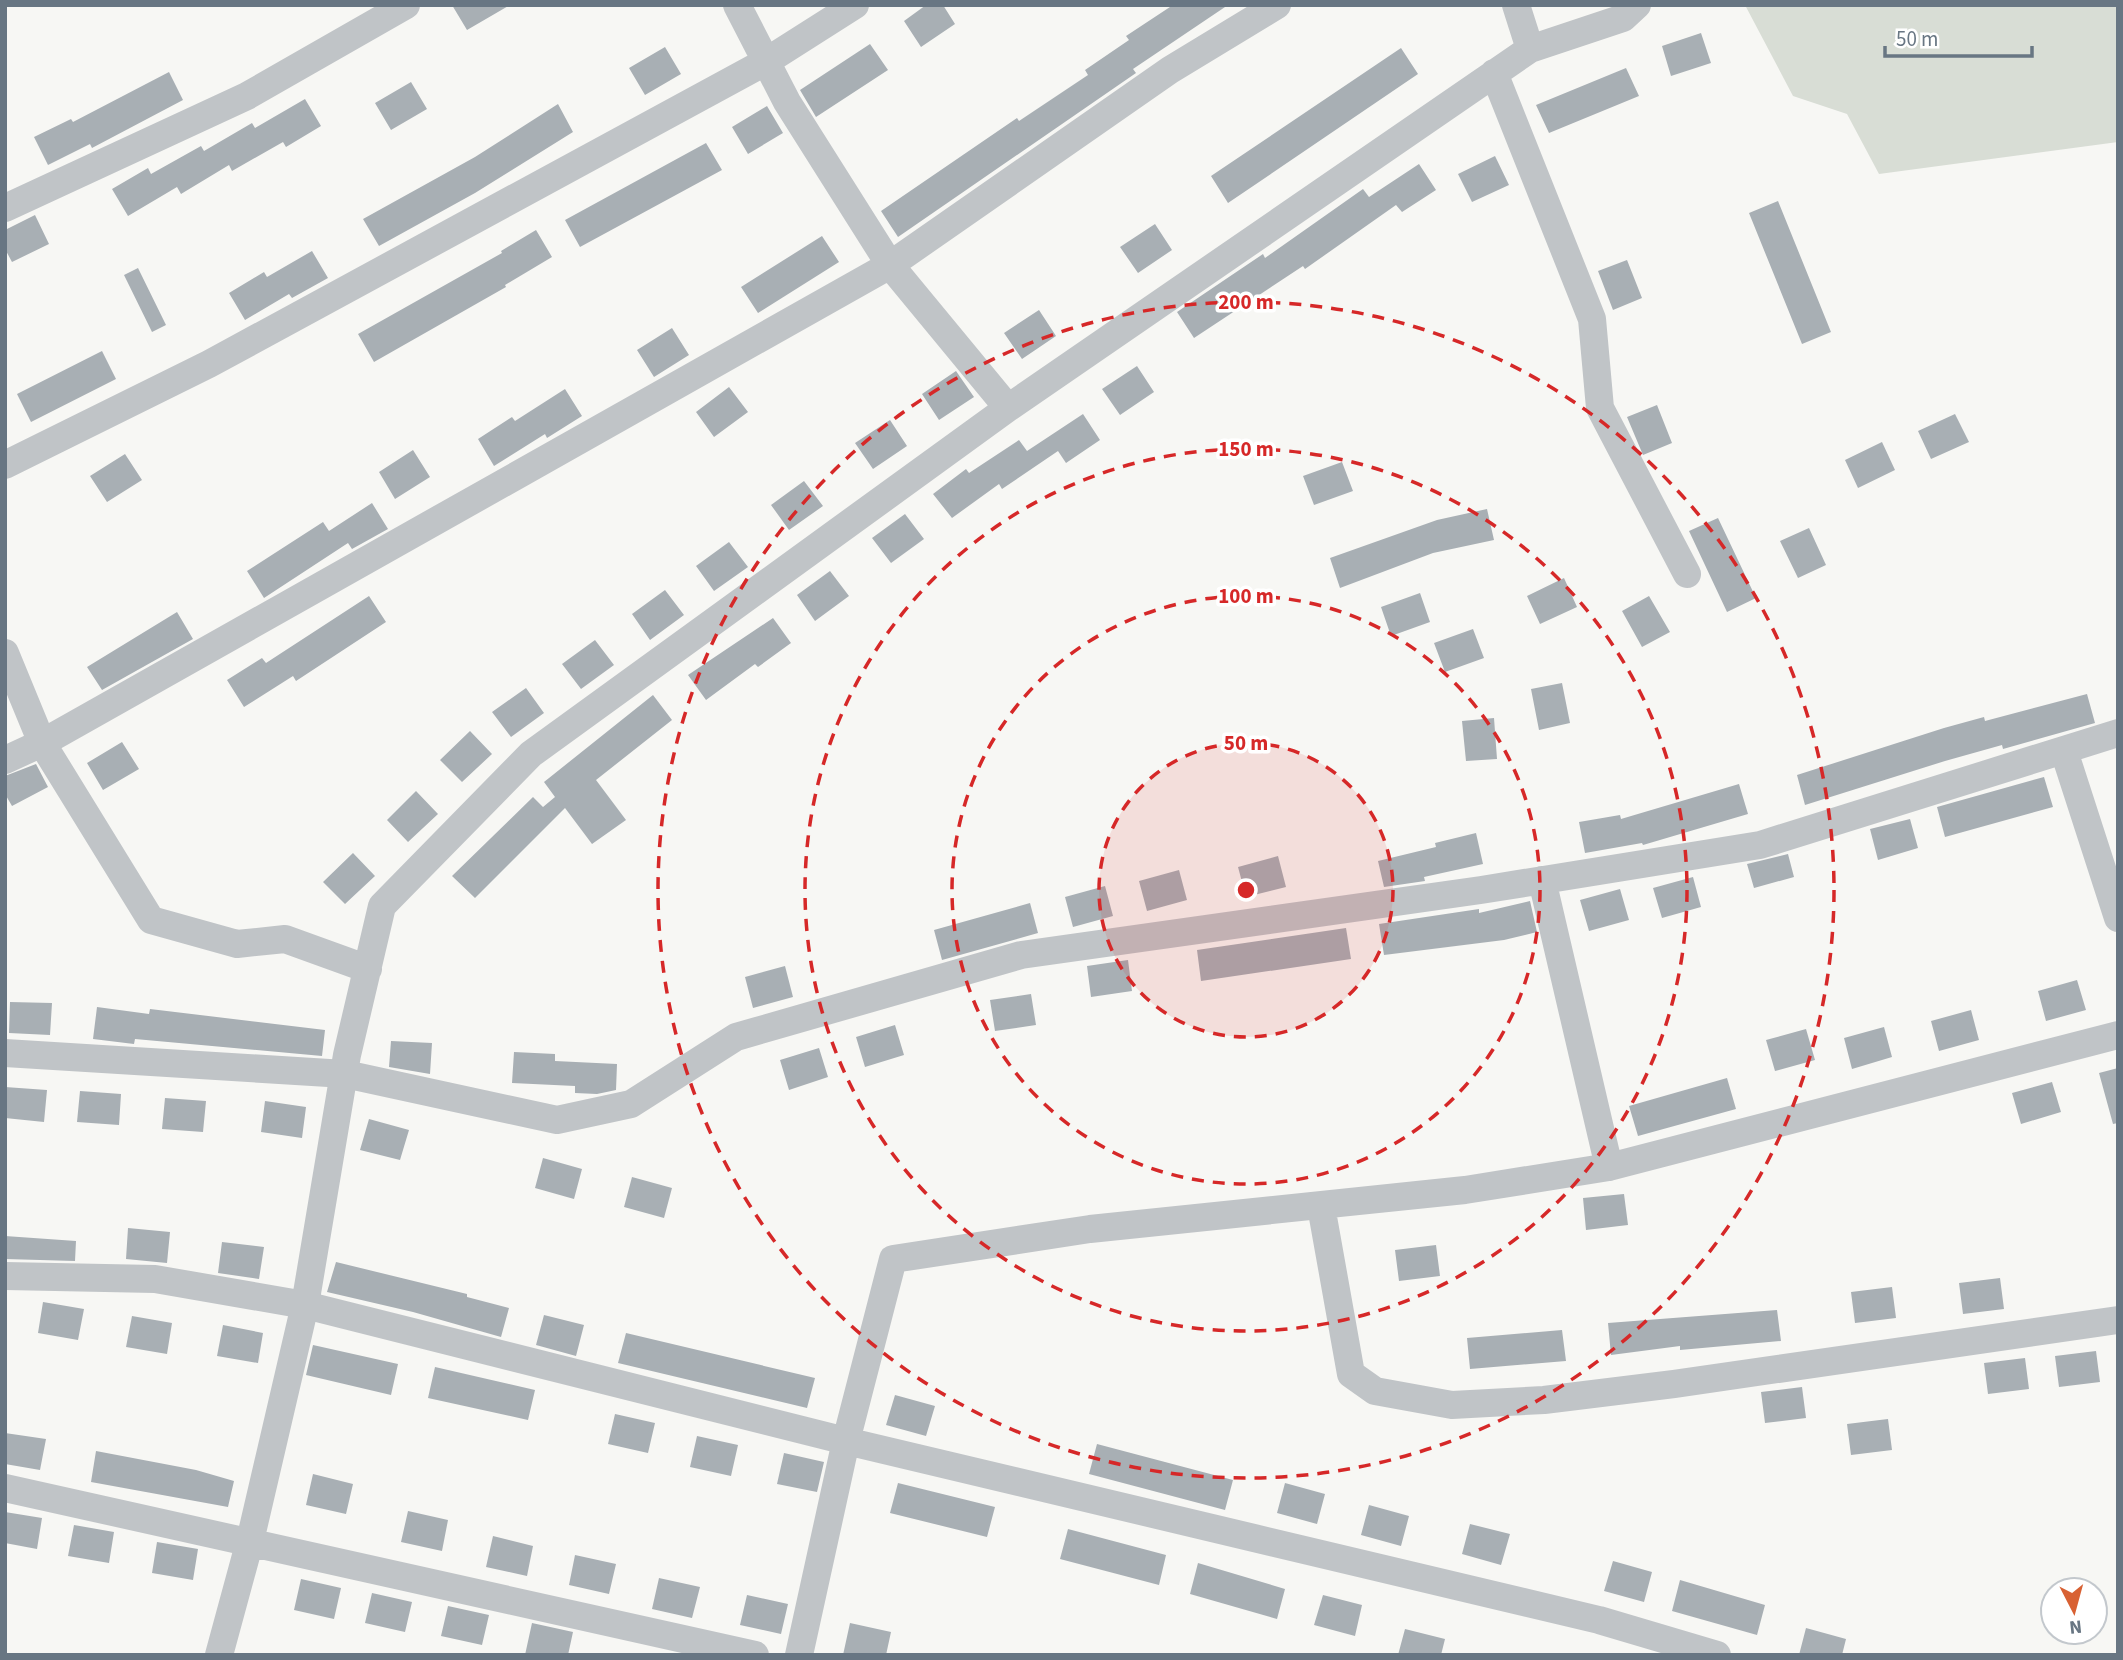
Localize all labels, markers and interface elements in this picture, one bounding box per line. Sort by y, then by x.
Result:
scale bar [1885,14,2032,58]
text: 50 m [1896,24,1938,54]
text: 200 m [1218,287,1274,317]
text: 150 m [1218,434,1274,464]
text: 100 m [1218,581,1274,611]
text: 50 m [1224,728,1268,758]
centre of rings [1234,878,1258,902]
north arrow [2039,1576,2109,1646]
text: N [2068,1612,2083,1641]

